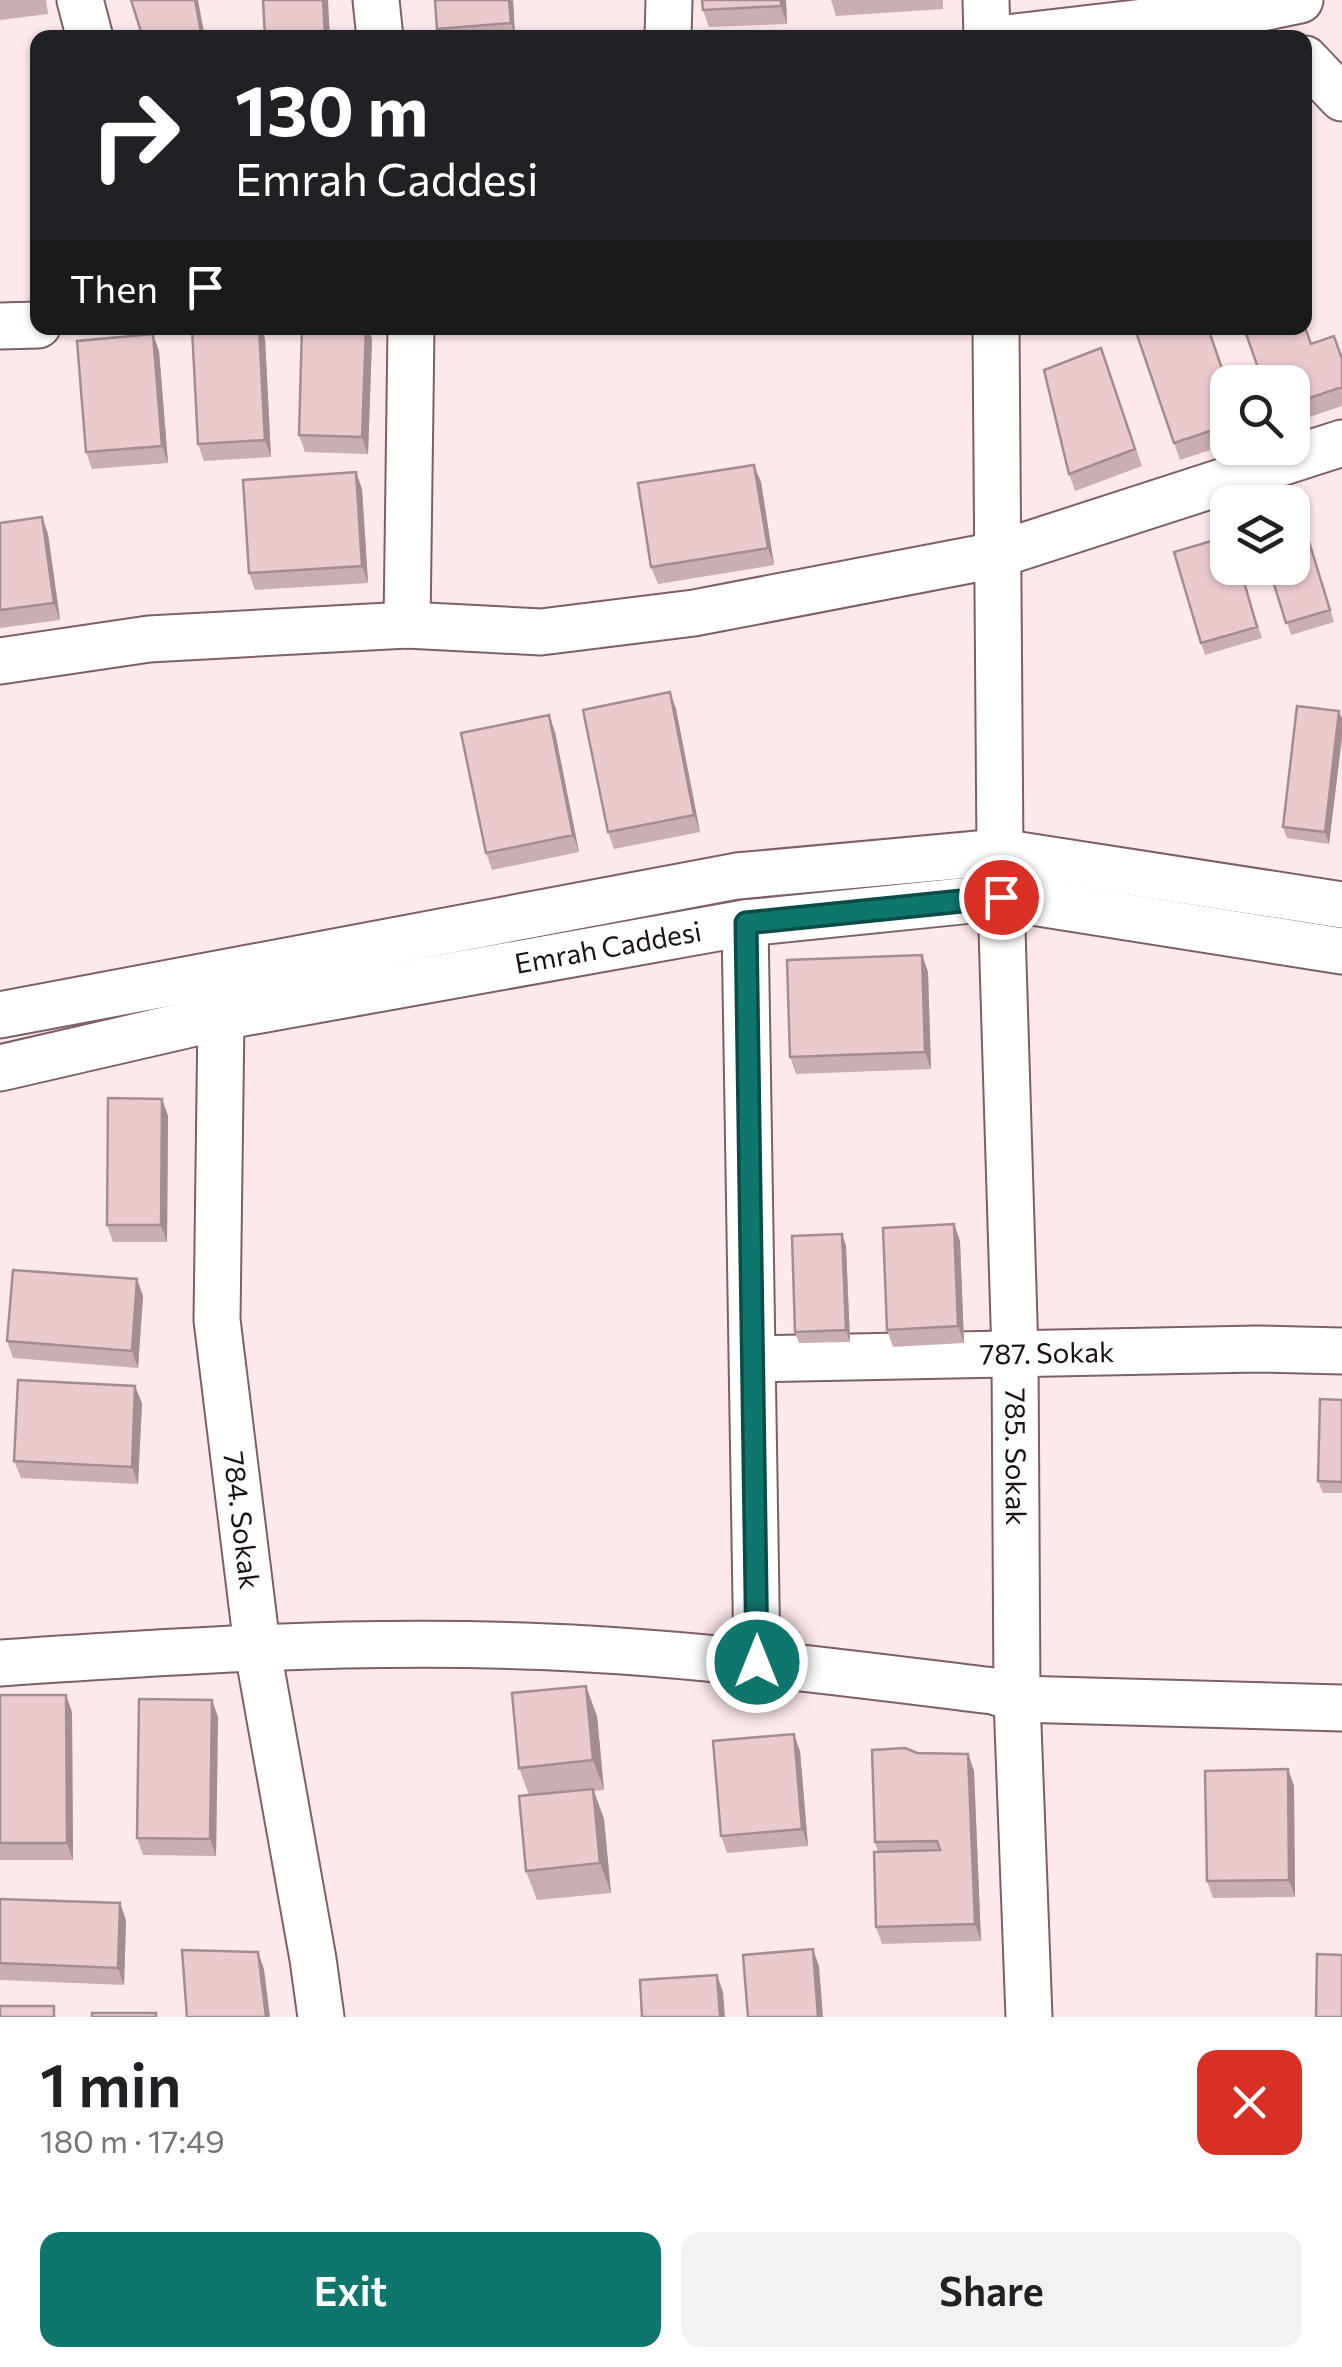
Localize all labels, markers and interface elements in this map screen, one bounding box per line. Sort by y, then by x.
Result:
text: 130 m [235,65,428,150]
icon: right [70,70,200,200]
text: Emrah Caddesi [235,150,539,205]
icon: arrive [178,260,233,315]
text: Then [70,264,158,311]
map controls [1210,365,1310,585]
button: search [1210,365,1310,465]
button: layers [1210,485,1310,585]
pin [959,855,1044,940]
icon: arrive [974,870,1029,925]
street label: Emrah Caddesi [512,913,704,980]
street label: 787. Sokak [979,1334,1115,1371]
street label: 785. Sokak [999,1388,1034,1526]
street label: 784. Sokak [217,1450,268,1591]
position arrow [705,1610,809,1714]
text: 1 min [40,2046,181,2119]
button: close [1197,2050,1302,2155]
text: 180 m · 17:49 [40,2120,225,2160]
button: Exit [40,2232,661,2347]
button: Share [681,2232,1302,2347]

